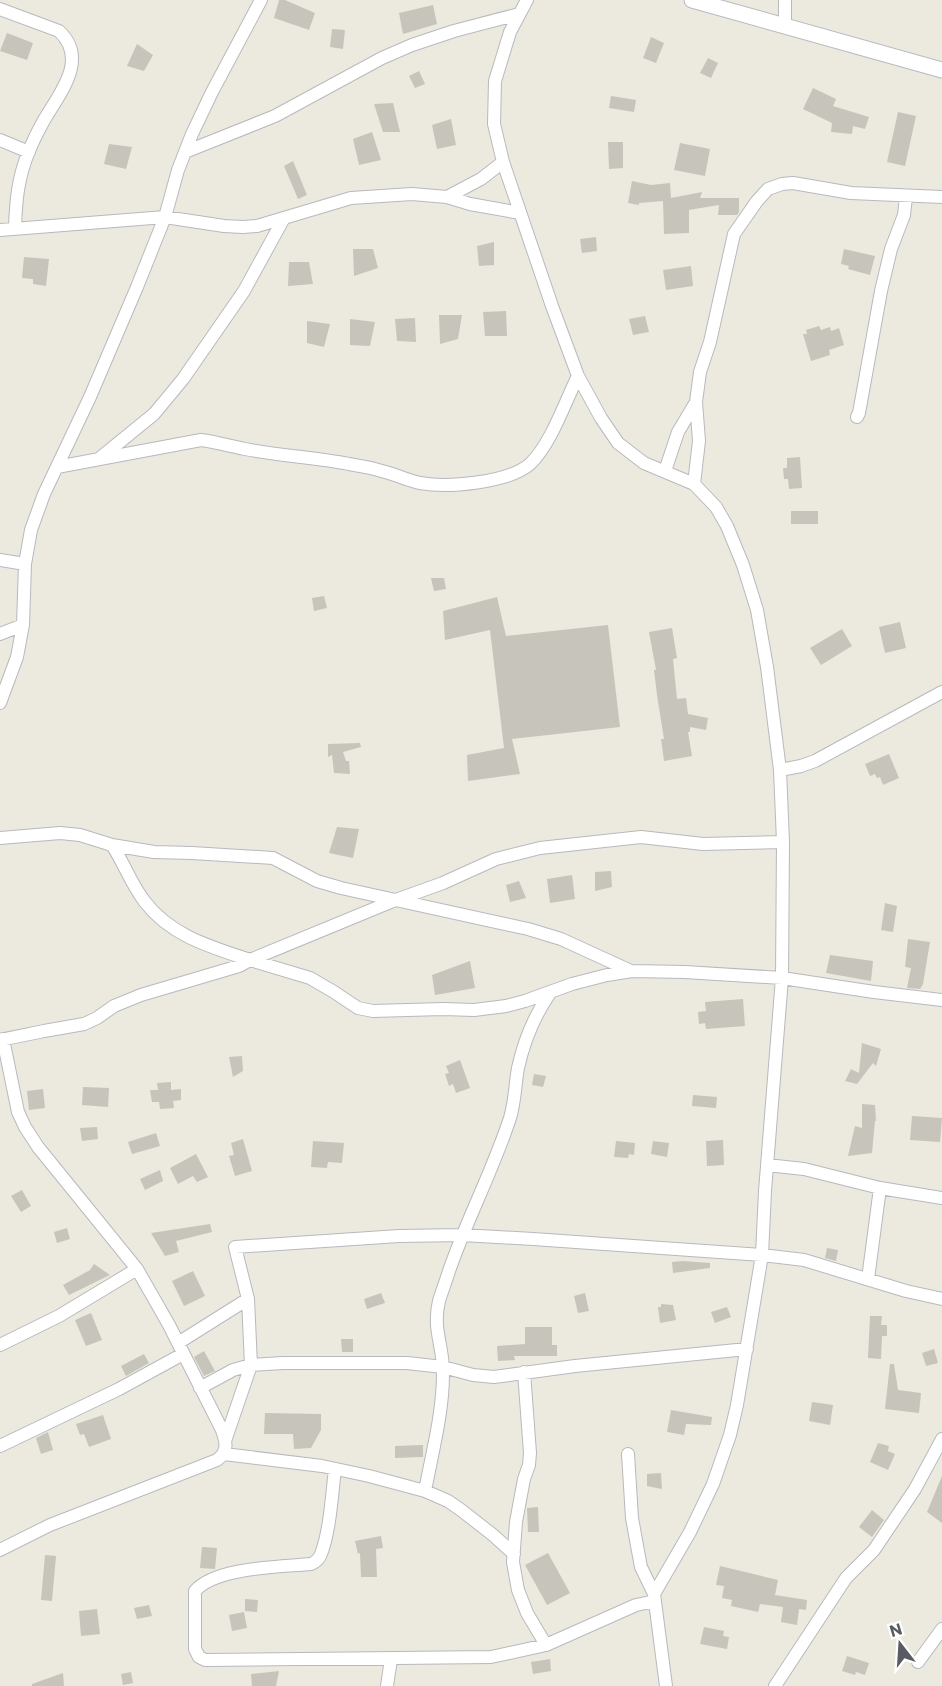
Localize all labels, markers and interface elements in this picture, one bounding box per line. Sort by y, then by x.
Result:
north arrow [870,1614,930,1674]
text: N [887,1618,904,1640]

